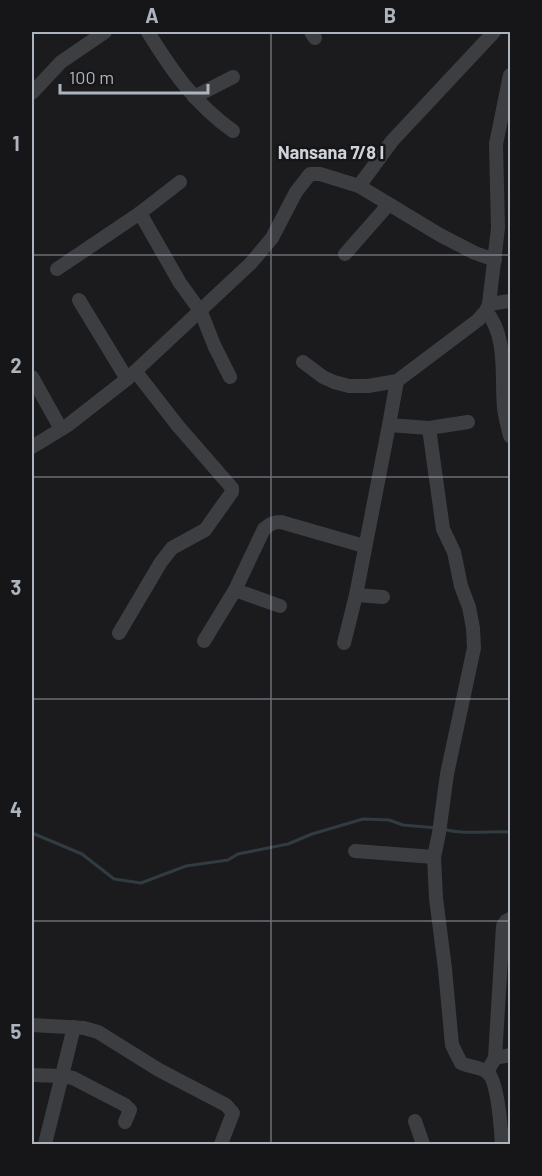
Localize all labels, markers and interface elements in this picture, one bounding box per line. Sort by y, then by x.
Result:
text: A [145,3,159,27]
text: B [384,3,396,27]
scale bar [60,57,208,95]
text: 100 m [69,66,114,88]
text: 1 [12,131,20,155]
district label: Nansana 7/8 I [278,141,384,163]
text: 2 [10,353,22,377]
text: 3 [11,575,21,599]
text: 4 [10,797,22,821]
text: 5 [11,1019,22,1043]

